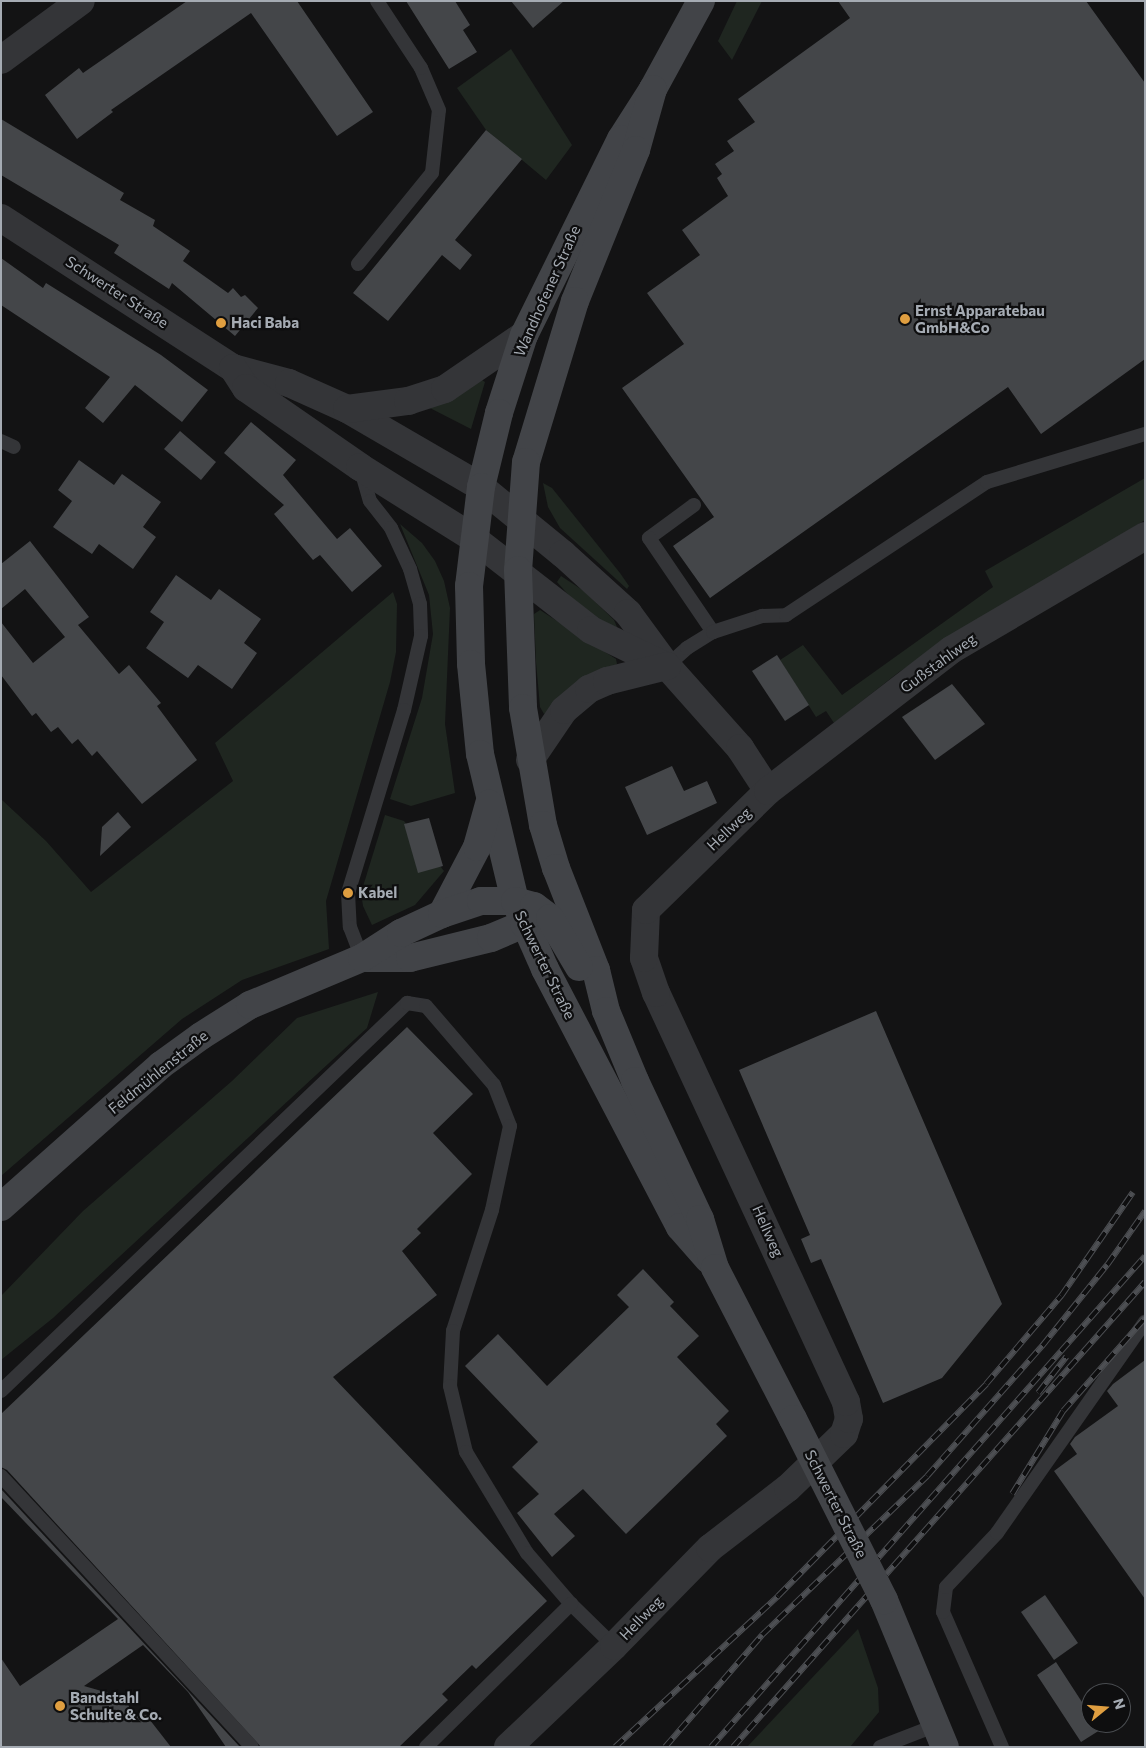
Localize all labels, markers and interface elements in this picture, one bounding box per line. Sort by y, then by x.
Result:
street label: Wandhofener Straße [510,223,584,359]
street label: Schwerter Straße [62,252,172,332]
place label: Ernst Apparatebau GmbH&Co [915,301,1045,336]
marker: Ernst Apparatebau GmbH&Co [899,313,911,325]
place label: Haci Baba [231,314,299,332]
marker: Haci Baba [215,317,227,329]
street label: Gußstahlweg [897,629,979,697]
street label: Hellweg [703,804,755,854]
place label: Kabel [358,884,397,902]
marker: Kabel [342,887,354,899]
street label: Schwerter Straße [511,908,579,1022]
street label: Feldmühlenstraße [105,1026,211,1118]
street label: Hellweg [749,1202,787,1260]
street label: Schwerter Straße [801,1447,871,1561]
street label: Hellweg [616,1592,666,1644]
north arrow [1081,1683,1131,1733]
place label: Bandstahl Schulte & Co. [70,1688,162,1723]
text: N [1110,1696,1130,1711]
marker: Bandstahl Schulte & Co. [54,1700,66,1712]

